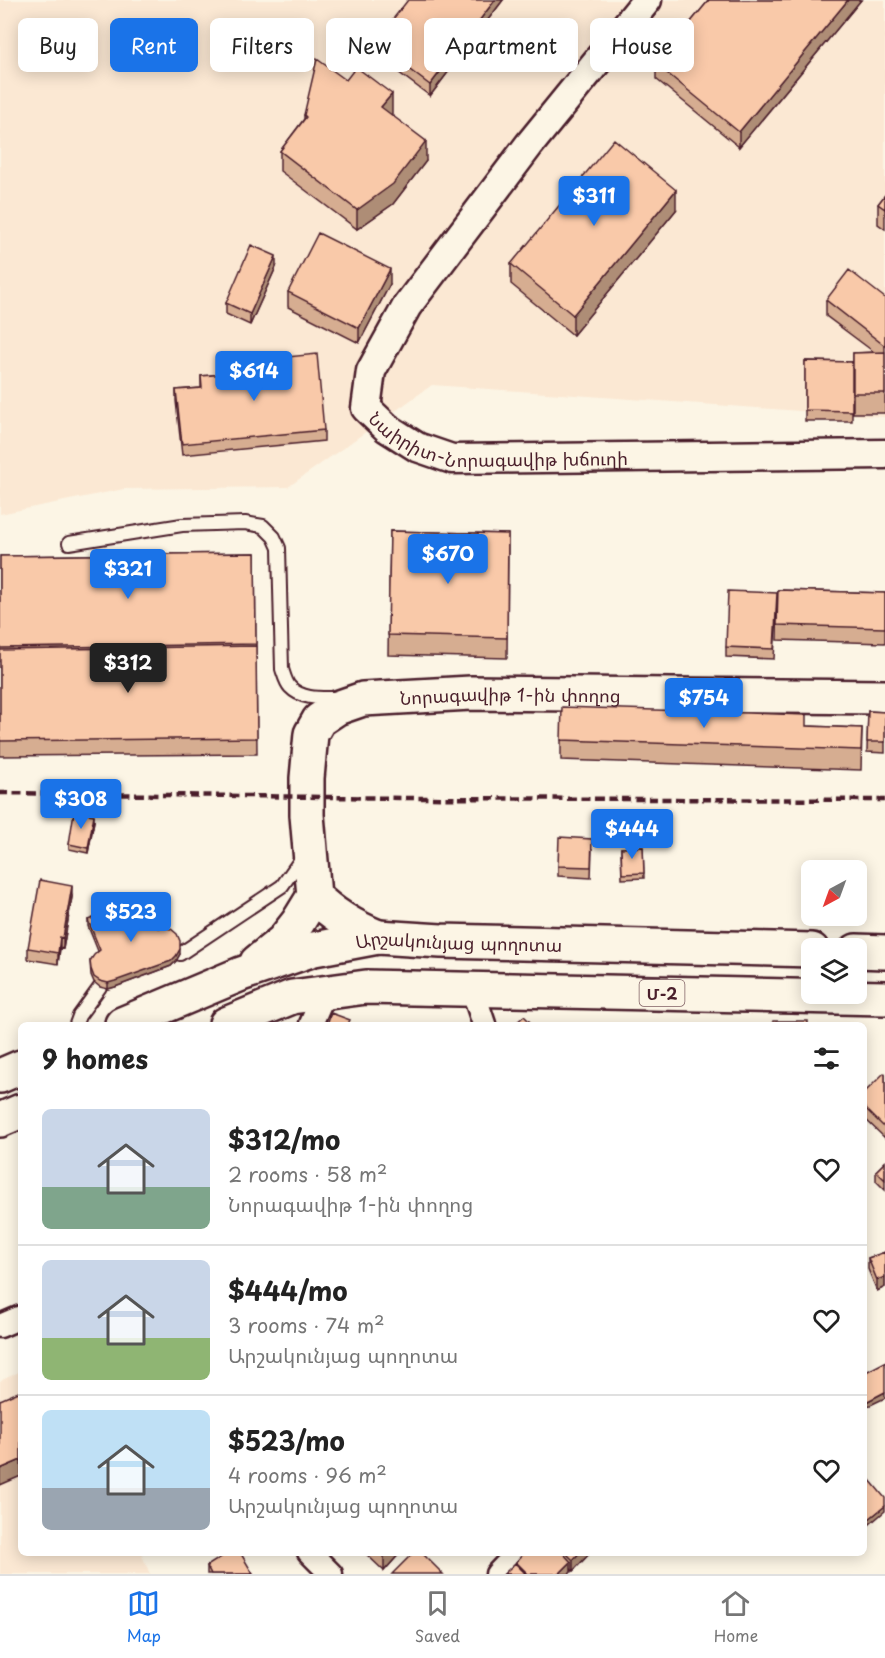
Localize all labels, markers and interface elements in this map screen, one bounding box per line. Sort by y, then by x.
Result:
chip: Buy [18,18,98,72]
chip: Rent [110,18,198,72]
chip: Filters [210,18,314,72]
chip: New [326,18,412,72]
chip: Apartment [424,18,578,72]
chip: House [590,18,694,72]
pin: $311 [558,176,630,227]
text: $311 [573,180,615,210]
pin: $614 [218,351,290,402]
text: $614 [229,355,279,385]
street label: Նաիրիտ-Նորագավիթ խճուղի [363,405,628,473]
pin: $670 [412,534,484,585]
text: $670 [422,538,474,568]
pin: $321 [92,549,164,600]
text: $321 [104,553,152,583]
pin: $312 [92,643,164,694]
text: $312 [104,647,152,677]
pin: $754 [668,678,740,729]
street label: Նորագավիթ 1-ին փողոց [399,679,621,710]
text: $754 [679,682,729,712]
pin: $308 [45,779,117,830]
text: $308 [54,783,108,813]
pin: $444 [596,809,668,860]
text: $444 [605,813,659,843]
north arrow [801,860,867,926]
map controls [801,860,867,1004]
pin: $523 [95,892,167,943]
text: $523 [105,896,157,926]
street label: Արշակունյաց պողոտա [353,923,562,957]
button: layers [801,938,867,1004]
road number: Մ-2 [640,980,684,1006]
text: 9 homes [42,1039,148,1078]
icon: filters [810,1042,843,1075]
text: $312/mo [228,1120,340,1159]
icon: home [90,1133,162,1205]
icon: heart [810,1153,843,1186]
text: 2 rooms · 58 m² [228,1159,387,1189]
text: Նորագավիթ 1-ին փողոց [228,1189,473,1219]
text: $444/mo [228,1271,348,1310]
icon: home [90,1284,162,1356]
icon: heart [810,1304,843,1337]
text: 3 rooms · 74 m² [228,1310,385,1340]
text: Արշակունյաց պողոտա [228,1340,458,1370]
text: $523/mo [228,1421,345,1460]
icon: home [90,1434,162,1506]
icon: heart [810,1454,843,1487]
text: 4 rooms · 96 m² [228,1460,387,1490]
text: Արշակունյաց պողոտա [228,1490,458,1520]
tab: Map [127,1587,161,1647]
tab: Saved [415,1587,460,1647]
tab: Home [714,1587,758,1647]

